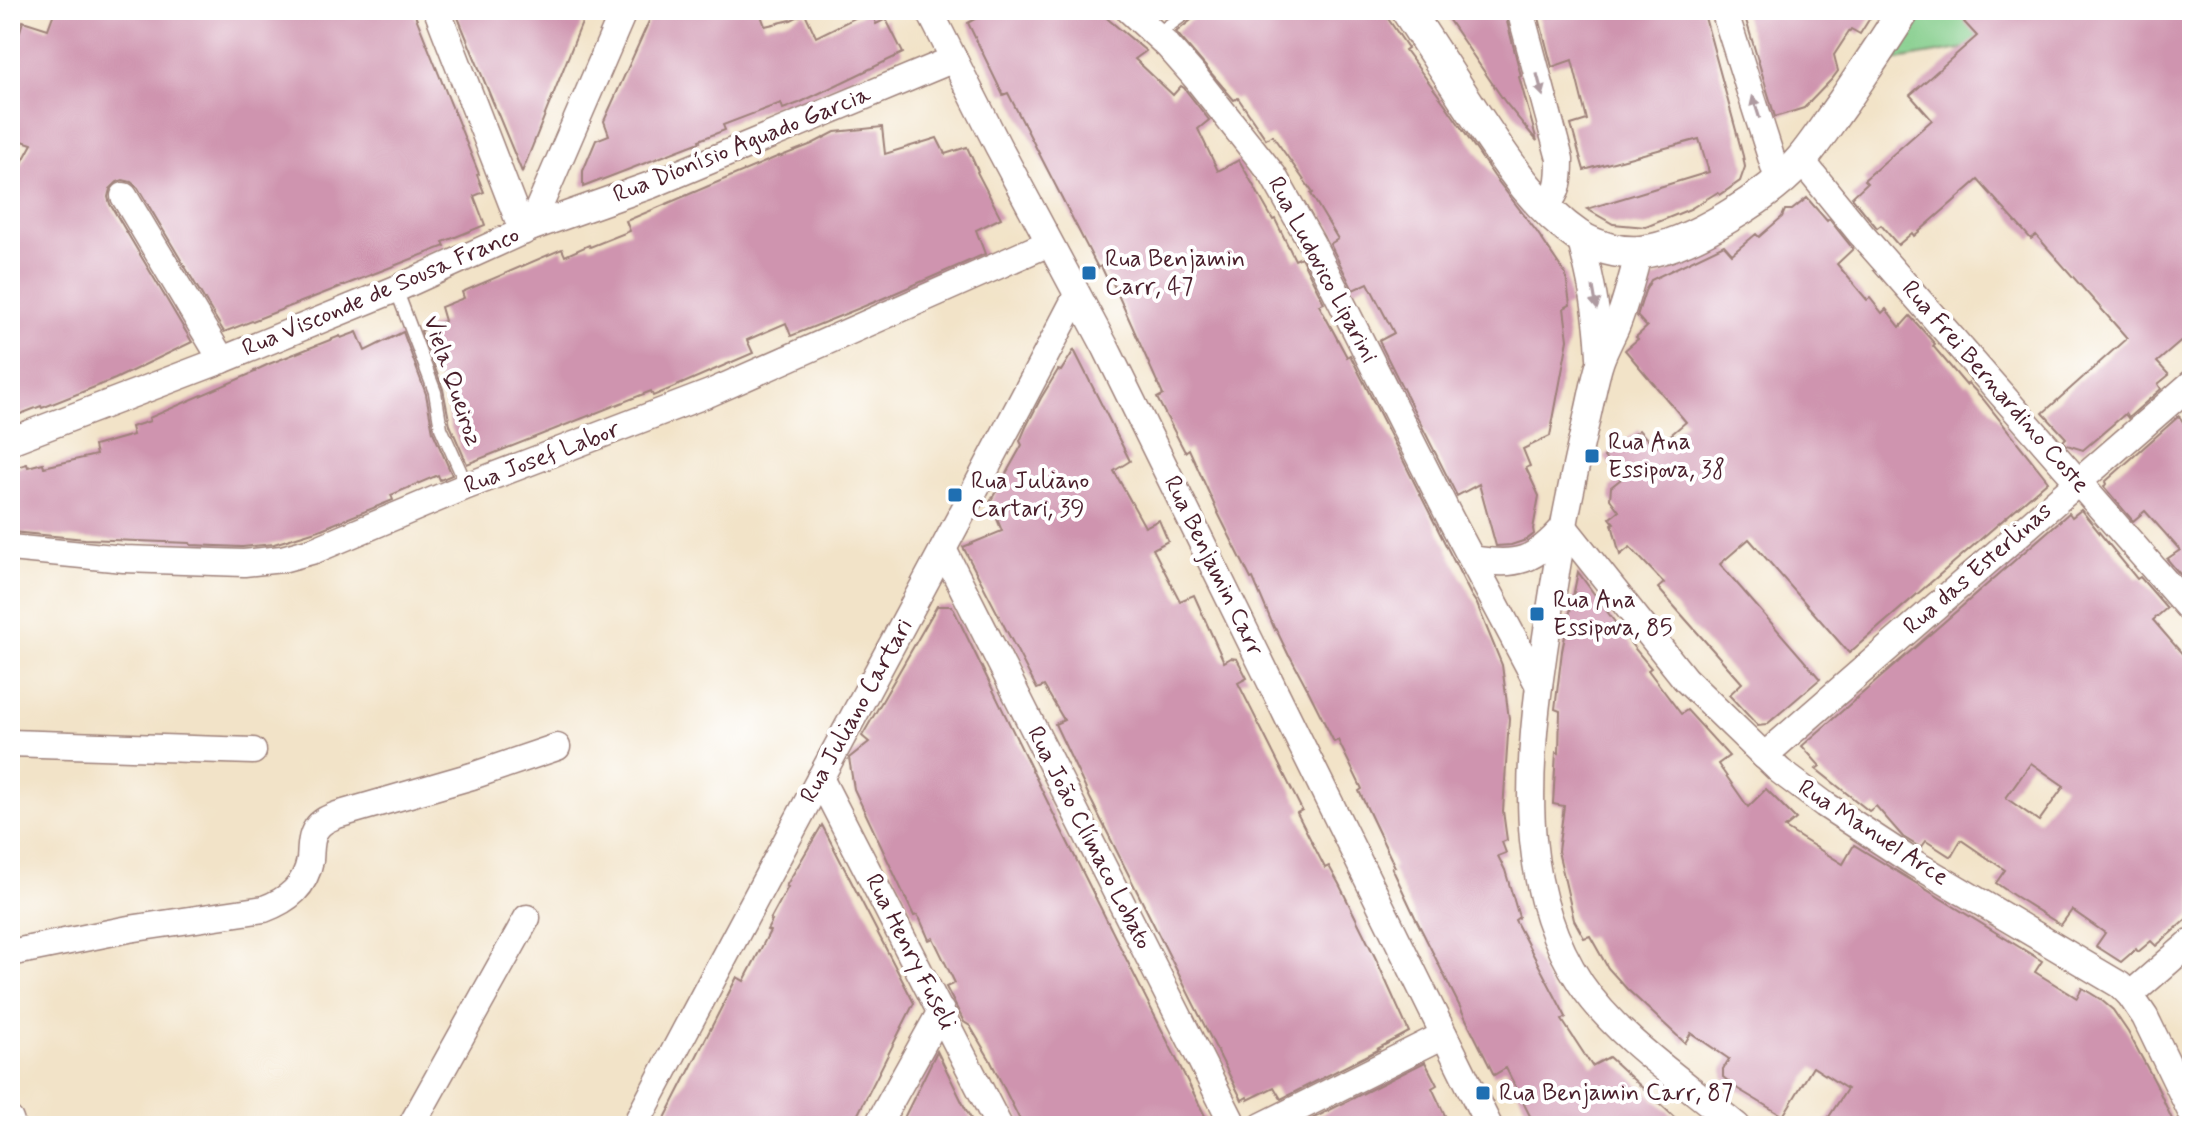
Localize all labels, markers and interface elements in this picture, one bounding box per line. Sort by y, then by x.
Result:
one-way arrow [1534,74,1547,98]
street label: Rua Dionísio Aguado Garcia [609,79,876,211]
one-way arrow [1749,95,1761,119]
street label: Rua Ludovico Liparini [1260,171,1384,369]
street label: Rua Visconde de Sousa Franco [238,219,524,365]
place label: Rua Benjamin Carr, 47 [1105,244,1245,303]
marker: Rua Benjamin Carr, 47 [1080,264,1098,282]
street label: Rua Frei Bernardino Coste [1894,274,2096,500]
one-way arrow [1589,286,1601,311]
street label: Viela Queiroz [415,312,489,451]
street label: Rua Josef Labor [460,414,625,502]
place label: Rua Ana Essipova, 38 [1608,427,1725,486]
marker: Rua Ana Essipova, 38 [1583,447,1601,465]
place label: Rua Juliano Cartari, 39 [971,466,1089,525]
street label: Rua Benjamin Carr [1156,471,1270,661]
marker: Rua Juliano Cartari, 39 [946,486,964,504]
street label: Rua das Esterlinas [1897,496,2059,642]
place label: Rua Ana Essipova, 85 [1553,585,1672,644]
marker: Rua Ana Essipova, 85 [1528,605,1546,623]
street label: Rua Juliano Cartari [794,613,920,809]
street label: Rua João Clímaco Lobato [1019,721,1159,955]
street label: Rua Manuel Arce [1792,773,1954,893]
street label: Rua Henry Fuseli [857,869,963,1035]
place label: Rua Benjamin Carr, 87 [1499,1078,1733,1109]
marker: Rua Benjamin Carr, 87 [1474,1084,1492,1102]

